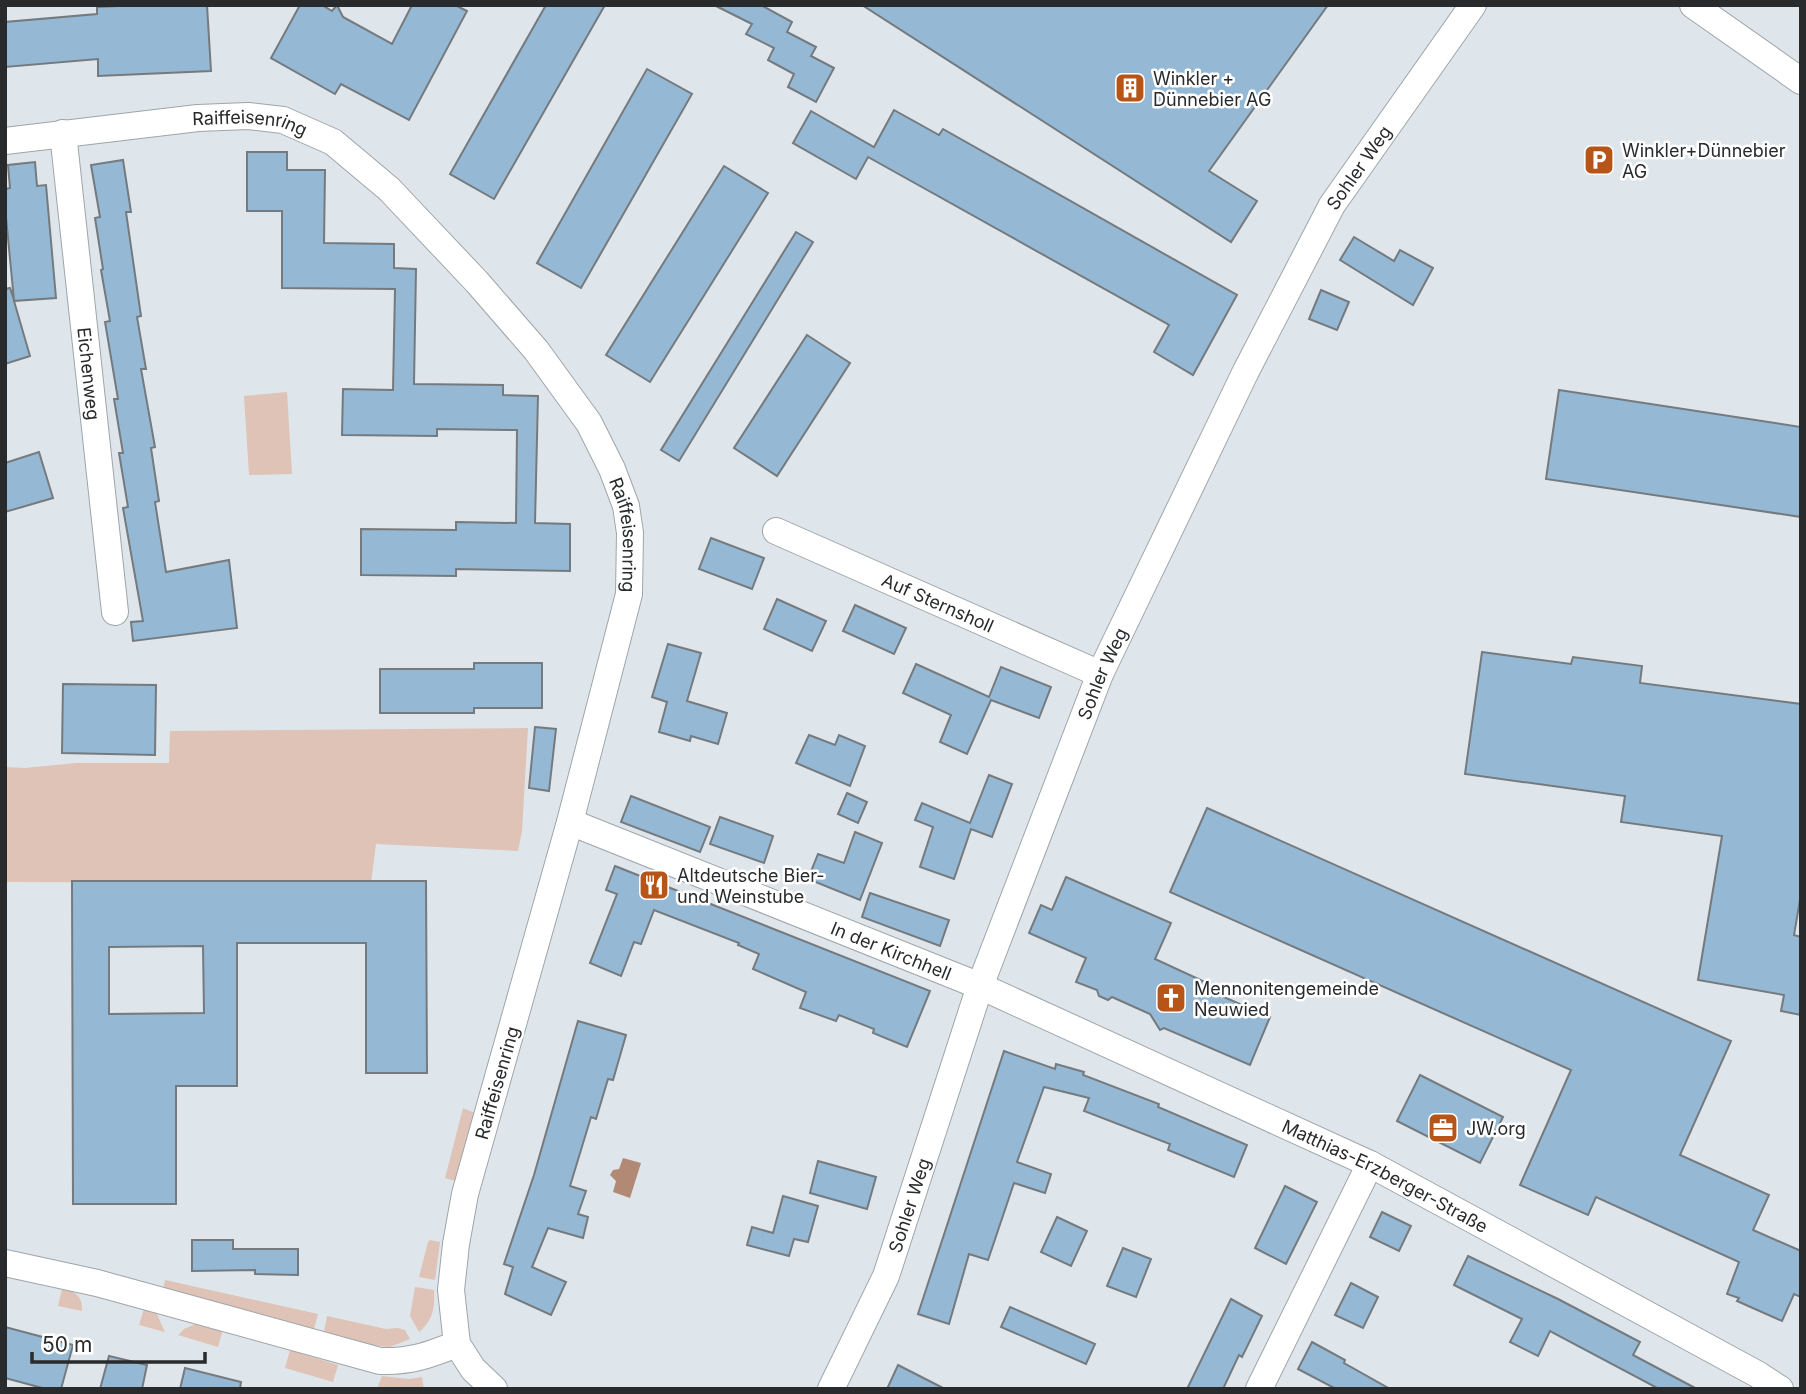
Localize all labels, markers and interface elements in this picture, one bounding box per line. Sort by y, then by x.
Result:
place label: Winkler + Dünnebier AG [1153,68,1271,110]
building icon: Winkler + Dünnebier AG [1113,71,1147,105]
street label: Raiffeisenring [192,105,311,140]
street label: Sohler Weg [1322,121,1395,214]
place label: Winkler+Dünnebier AG [1622,140,1786,182]
parking icon: Winkler+Dünnebier AG [1582,143,1616,177]
street label: Eichenweg [74,326,105,421]
street label: Raiffeisenring [606,474,641,593]
street label: Auf Sternsholl [879,569,997,636]
street label: Sohler Weg [1073,624,1131,722]
place label: Altdeutsche Bier- und Weinstube [677,865,825,907]
restaurant icon: Altdeutsche Bier- und Weinstube [637,868,671,902]
street label: In der Kirchhell [828,917,955,984]
place label: Mennonitengemeinde Neuwied [1194,978,1379,1020]
church icon: Mennonitengemeinde Neuwied [1154,981,1188,1015]
street label: Raiffeisenring [471,1024,523,1142]
office icon: JW.org [1426,1111,1460,1145]
street label: Matthias-Erzberger-Straße [1279,1115,1492,1237]
place label: JW.org [1466,1118,1526,1139]
street label: Sohler Weg [884,1155,934,1255]
scale bar [32,1320,205,1364]
text: 50 m [42,1332,92,1357]

